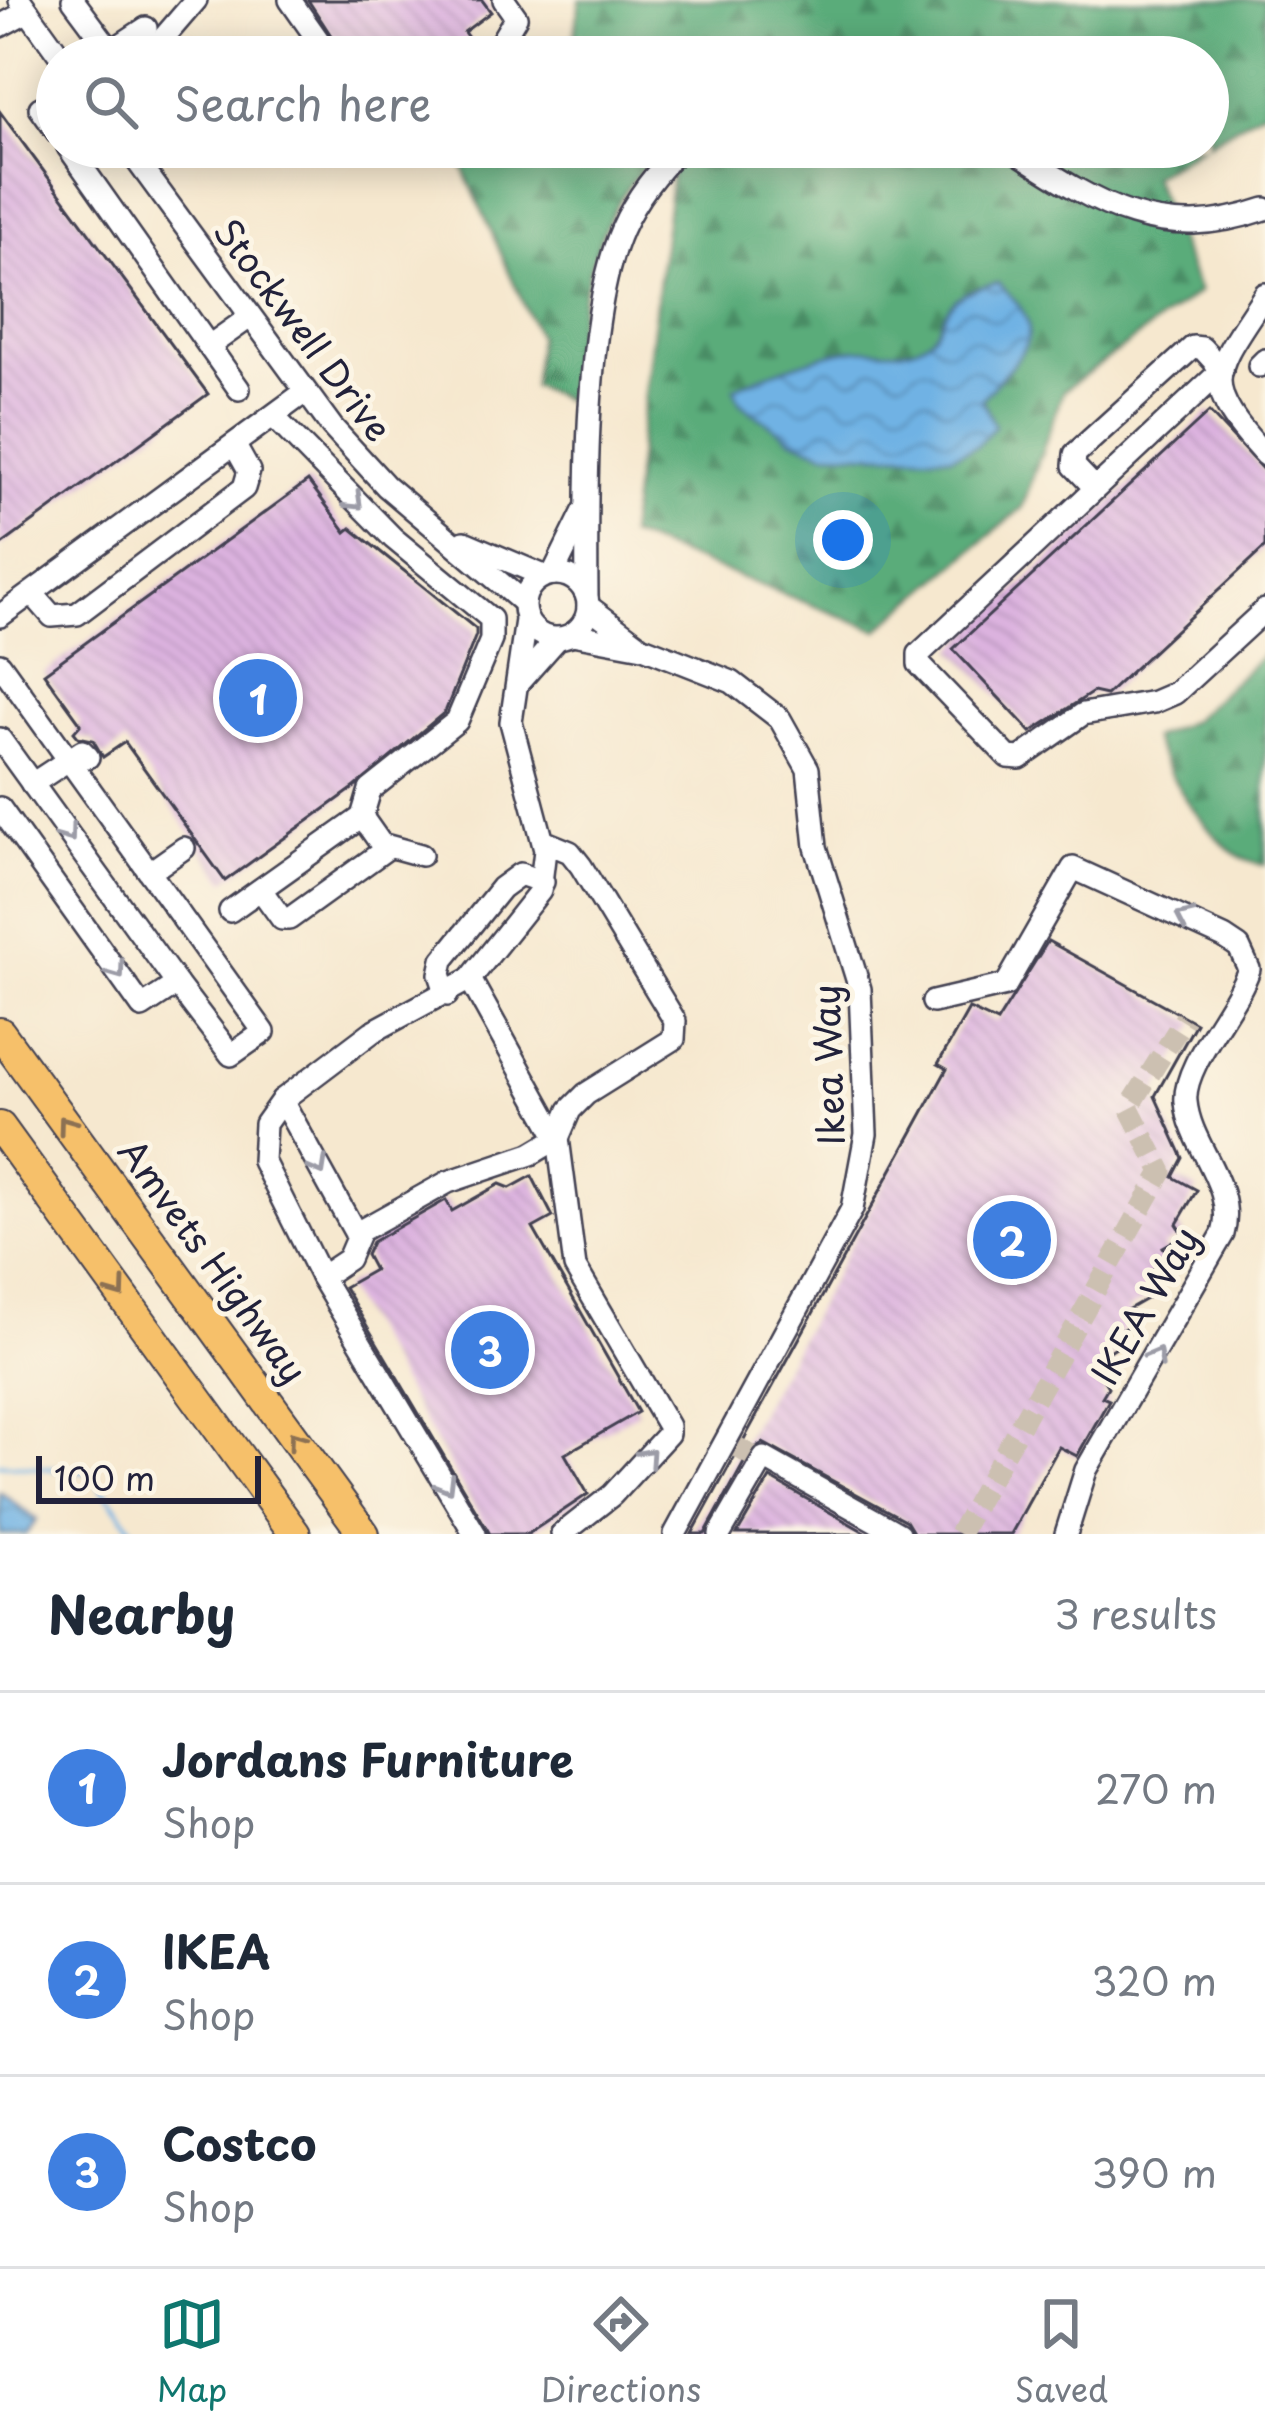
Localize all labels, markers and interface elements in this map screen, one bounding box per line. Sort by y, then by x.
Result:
search box [36,36,1229,168]
text: Search here [174,68,431,136]
icon: search [78,69,144,135]
street label: Stockwell Drive [202,206,406,452]
one-way arrow [341,487,362,509]
your location [813,510,873,570]
pin: 1 [219,653,297,743]
one-way arrow [54,821,76,842]
one-way arrow [1175,909,1196,932]
one-way arrow [103,958,125,980]
street label: Ikea Way [797,983,857,1147]
one-way arrow [59,1116,81,1137]
street label: Amvets Highway [107,1126,321,1394]
one-way arrow [305,1154,328,1176]
pin: 2 [973,1195,1051,1285]
street label: IKEA Way [1077,1216,1211,1394]
one-way arrow [104,1277,126,1299]
pin: 3 [451,1305,529,1395]
one-way arrow [1142,1348,1165,1369]
one-way arrow [288,1431,310,1452]
one-way arrow [634,1448,655,1469]
scale bar [36,1450,261,1503]
text: 100 m [54,1452,155,1502]
one-way arrow [431,1472,454,1494]
text: Nearby [48,1574,235,1651]
text: 3 results [1054,1583,1217,1642]
text: Jordans Furniture [162,1724,574,1792]
text: 1 [78,1758,96,1817]
text: 270 m [1095,1758,1217,1817]
text: Shop [162,1792,255,1851]
text: IKEA [162,1916,270,1984]
text: 2 [73,1950,101,2009]
text: 320 m [1092,1950,1217,2009]
text: Shop [162,1984,255,2043]
text: Costco [162,2108,316,2176]
text: 3 [74,2142,100,2201]
text: 390 m [1092,2142,1217,2201]
text: Shop [162,2176,255,2235]
tab: Map [157,2291,227,2413]
tab: Directions [541,2291,701,2413]
tab: Saved [1015,2291,1108,2413]

